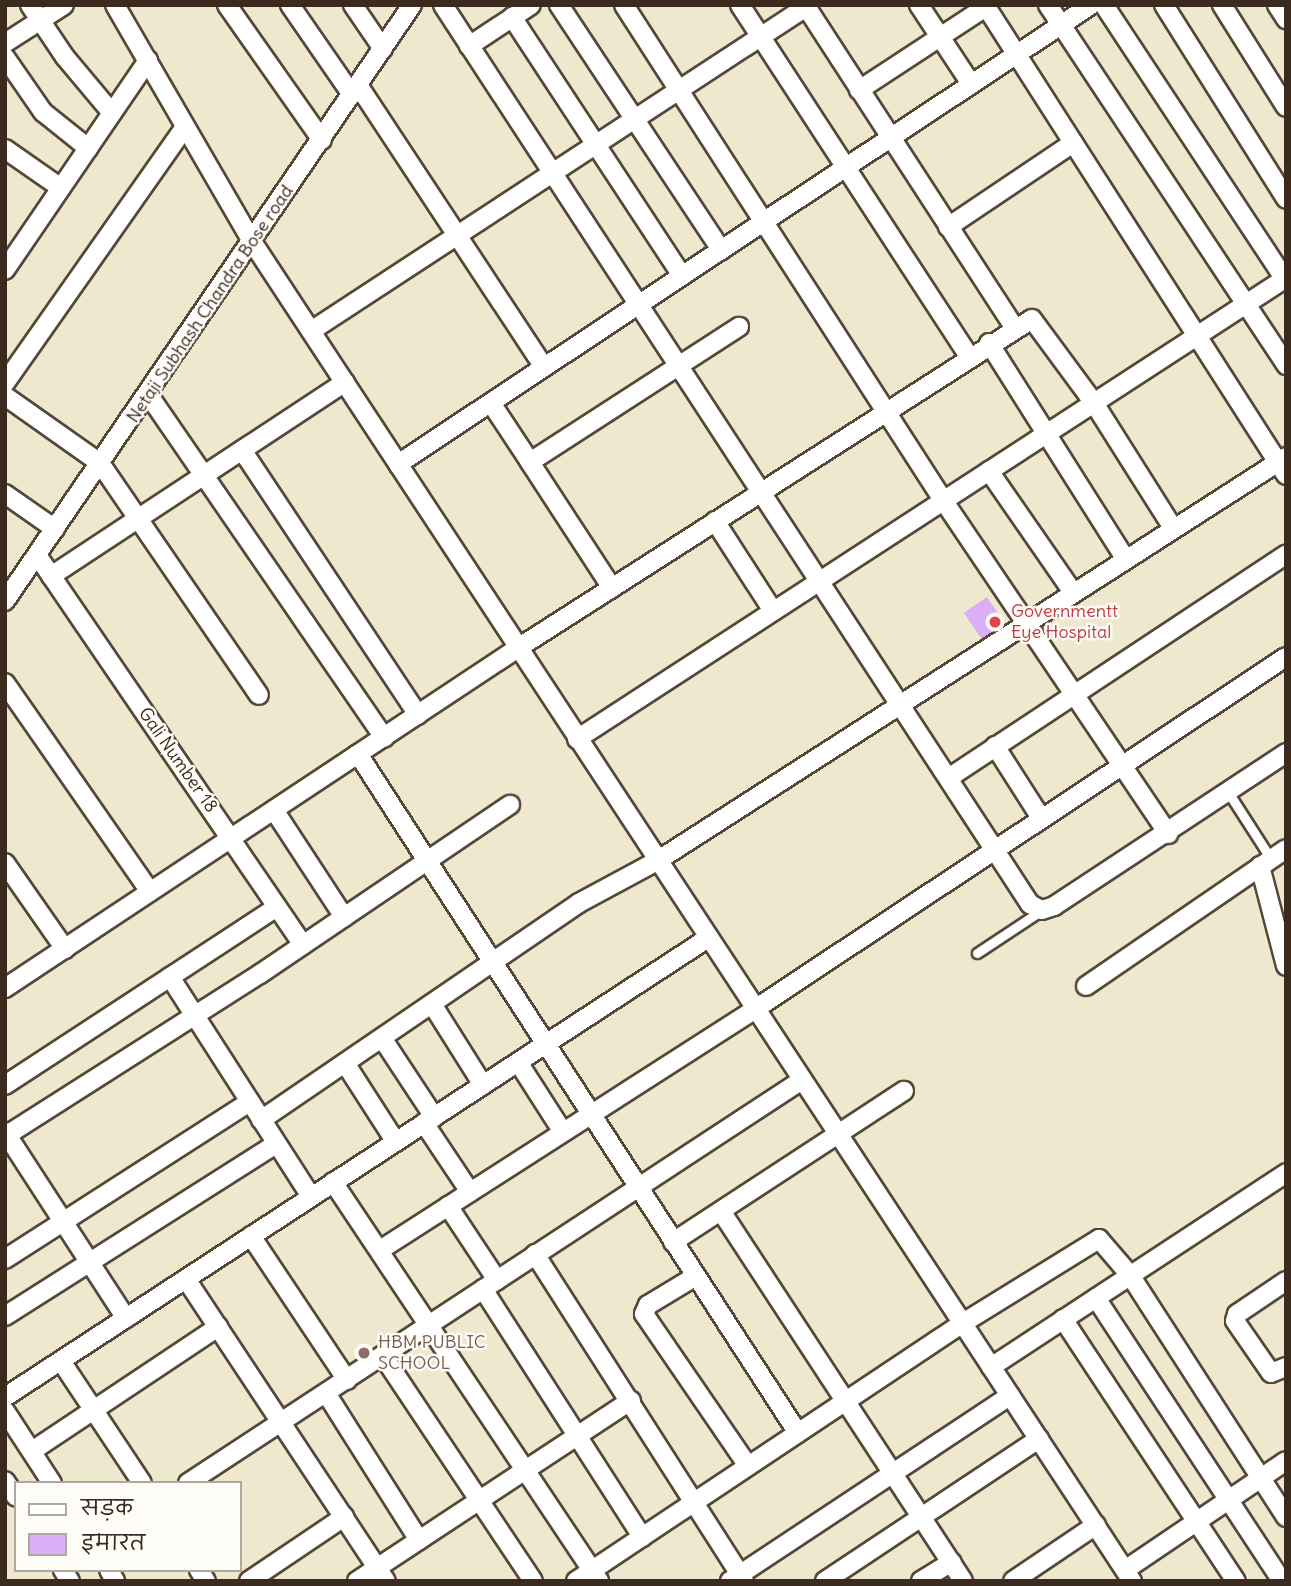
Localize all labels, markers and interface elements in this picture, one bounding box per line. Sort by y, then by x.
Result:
street label: Netaji Subhash Chandra Bose road [122,181,298,427]
place label: Governmentt Eye Hospital [1011,601,1118,644]
marker: Governmentt Eye Hospital [985,612,1005,632]
street label: Gali Number 18 [134,703,222,817]
place label: HBM PUBLIC SCHOOL [378,1332,486,1374]
marker: HBM PUBLIC SCHOOL [356,1345,372,1361]
legend [14,1481,242,1572]
text: सड़क [81,1494,133,1521]
text: इमारत [81,1529,145,1556]

